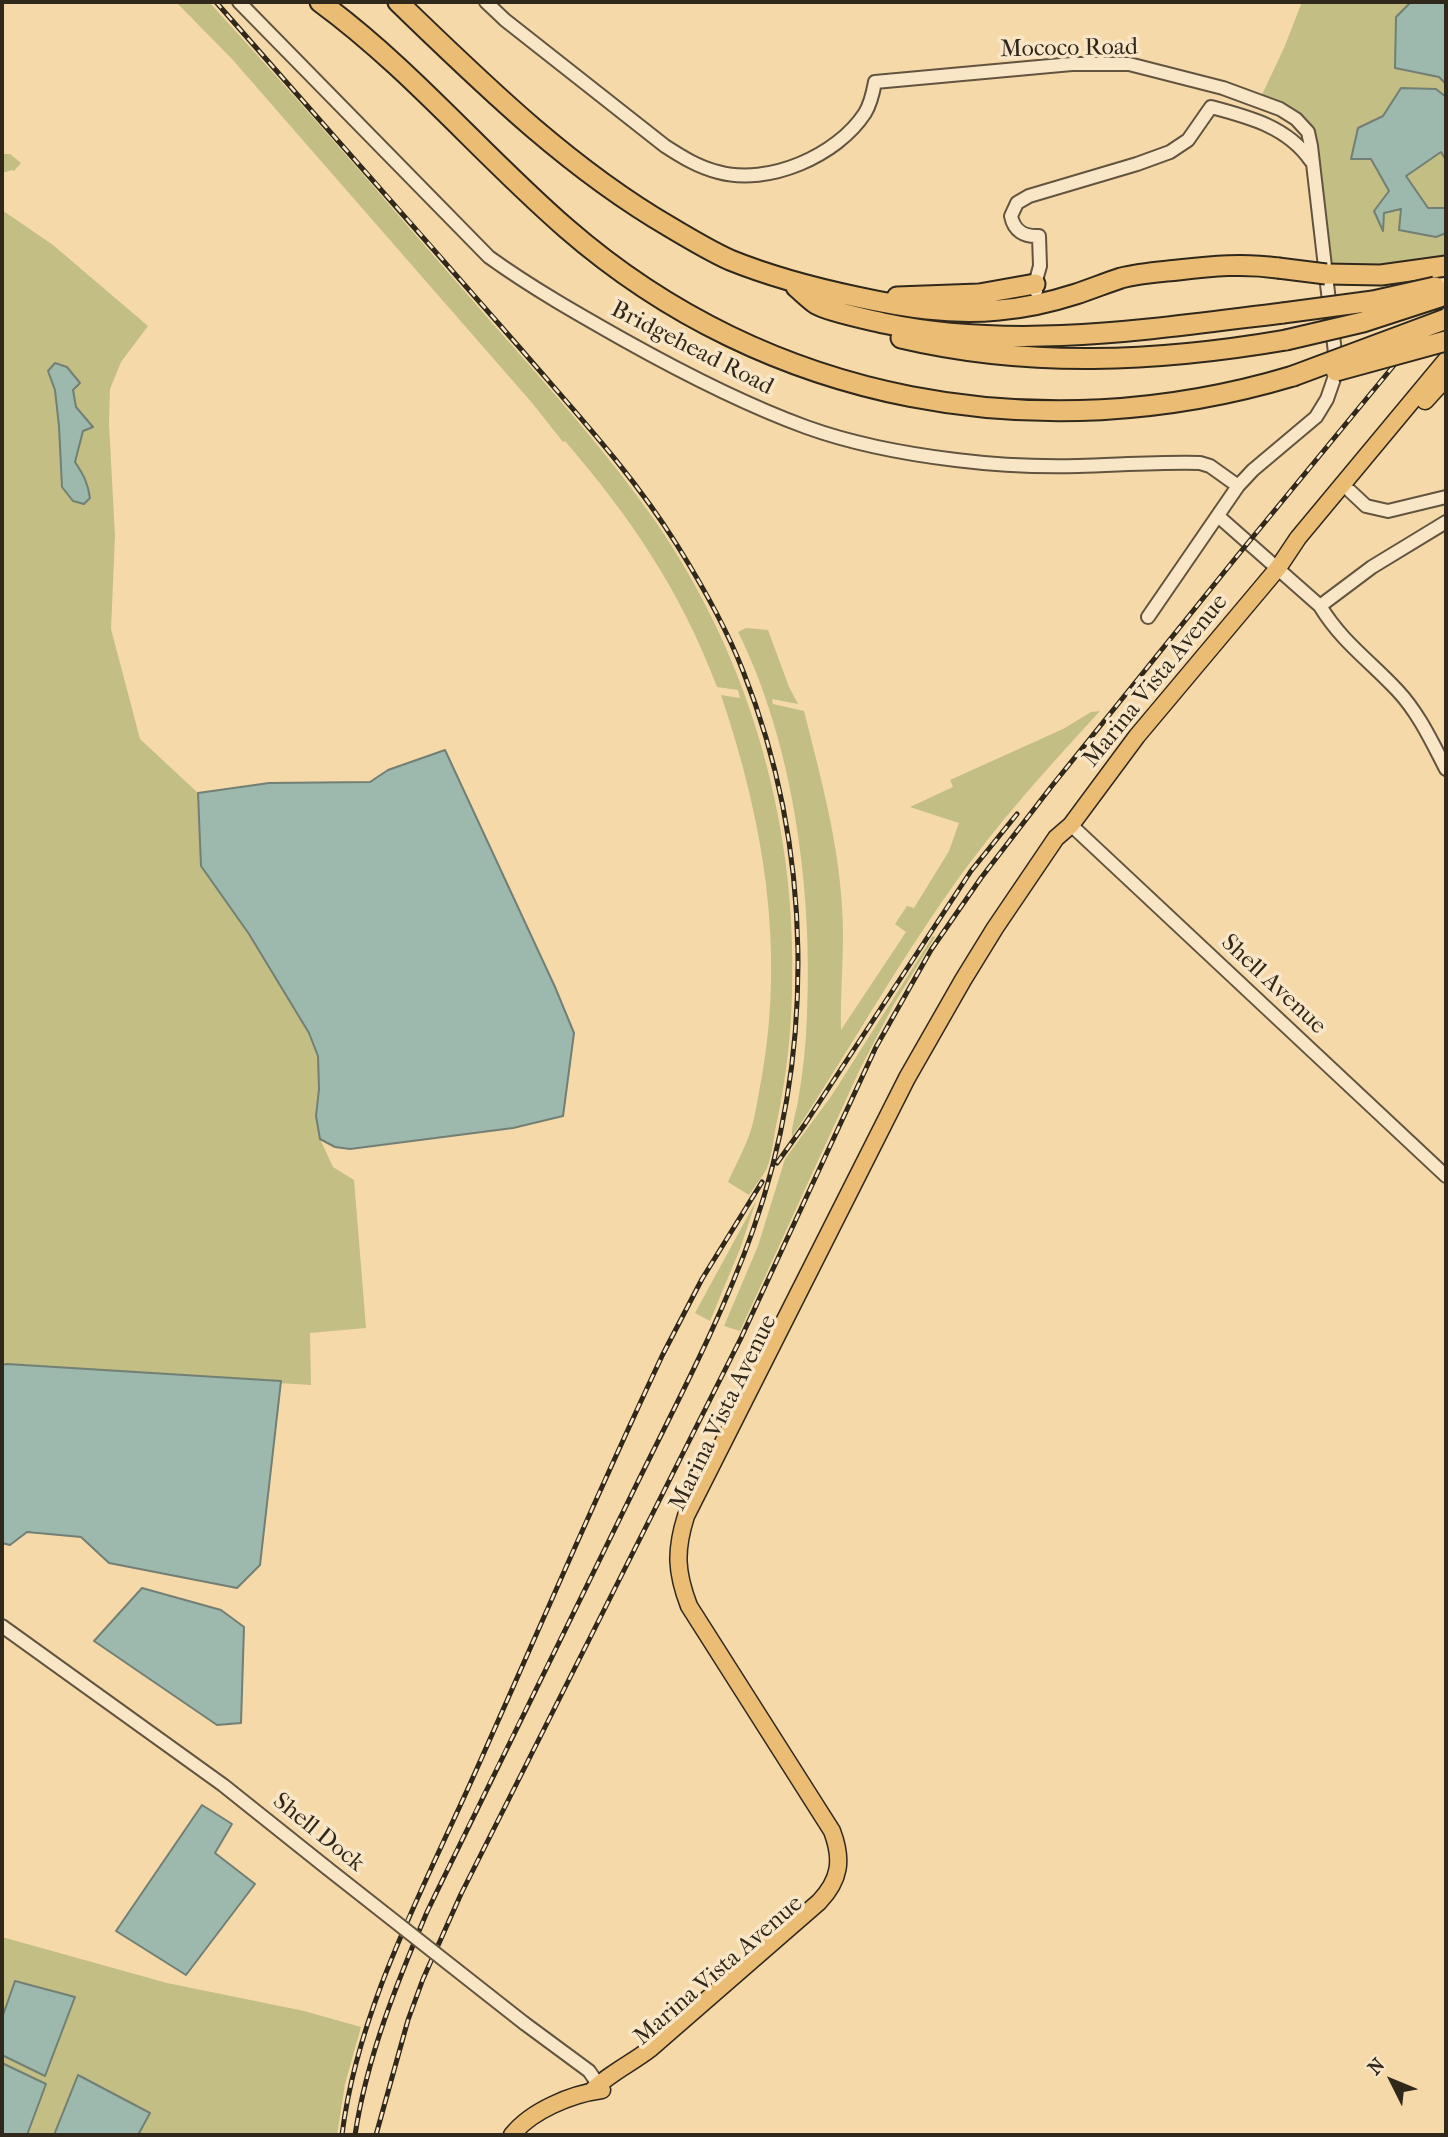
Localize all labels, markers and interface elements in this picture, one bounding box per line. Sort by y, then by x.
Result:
street label: Mococo Road [1000,33,1138,65]
street label: Bridgehead Road [606,296,778,402]
street label: Marina Vista Avenue [1077,589,1235,773]
street label: Shell Avenue [1214,929,1332,1041]
street label: Marina Vista Avenue [664,1310,784,1516]
street label: Shell Dock [266,1787,370,1879]
street label: Marina Vista Avenue [629,1890,809,2052]
north arrow [1357,2046,1427,2116]
text: N [1364,2054,1390,2079]

